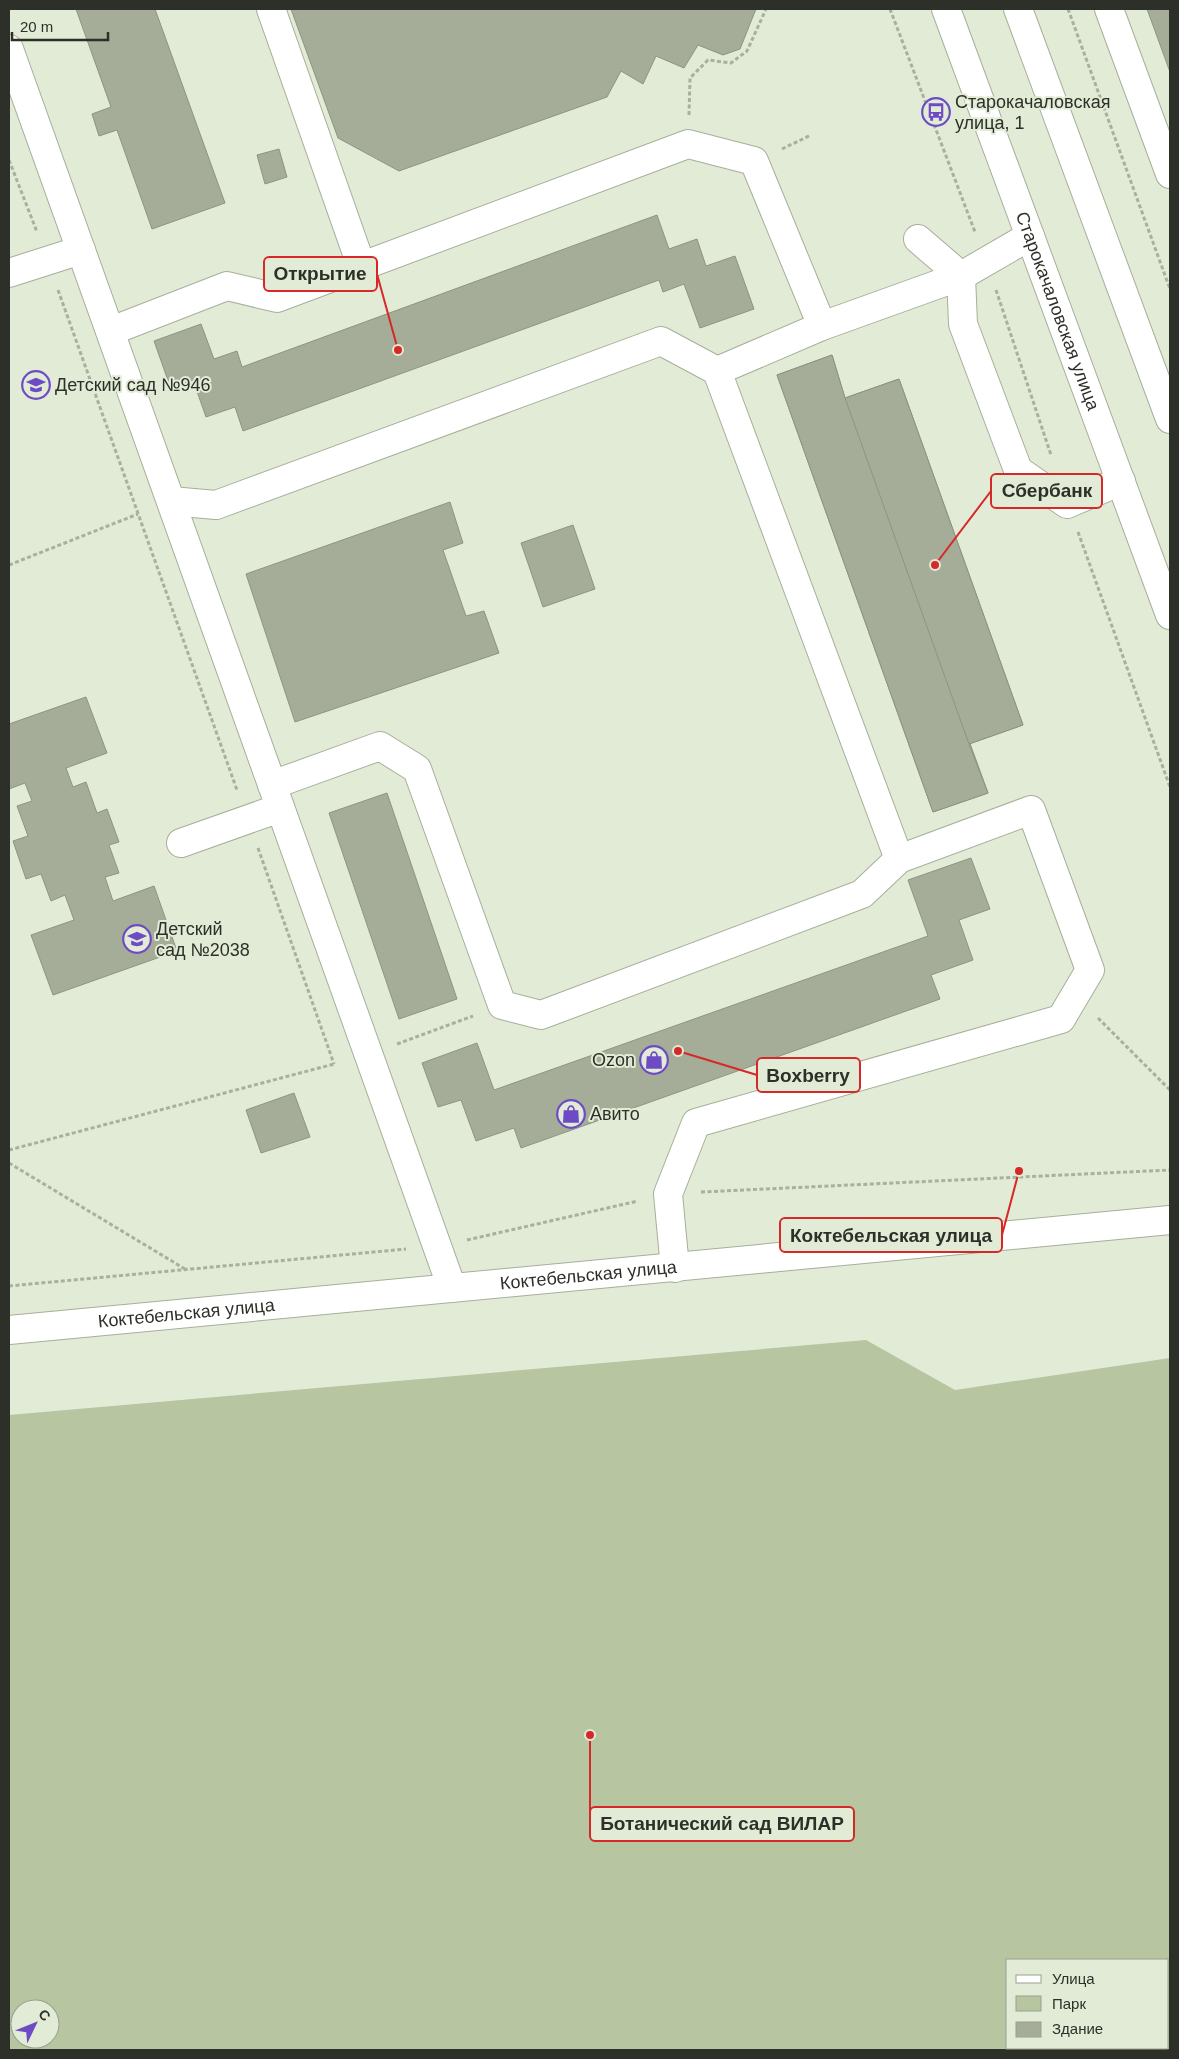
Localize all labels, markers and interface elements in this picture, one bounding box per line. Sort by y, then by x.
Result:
scale bar [12,10,109,42]
text: 20 m [20,18,53,35]
place label: Старокачаловская улица, 1 [955,92,1110,133]
bus stop icon: Старокачаловская улица, 1 [921,97,951,127]
street label: Старокачаловская улица [1012,209,1104,414]
callout: Открытие [264,257,377,291]
text: Открытие [274,263,366,284]
school or university icon: Детский сад №946 [21,370,51,400]
place label: Детский сад №946 [55,375,211,395]
callout: Сбербанк [991,474,1102,508]
text: Сбербанк [1002,480,1093,501]
place label: Детский сад №2038 [156,919,250,960]
school or university icon: Детский сад №2038 [122,924,152,954]
shop icon: Ozon [639,1045,669,1075]
place label: Ozon [592,1050,635,1070]
callout: Boxberry [757,1058,860,1092]
text: Boxberry [766,1065,850,1086]
shop icon: Авито [556,1099,586,1129]
place label: Авито [590,1104,640,1124]
callout: Коктебельская улица [780,1218,1002,1252]
text: Коктебельская улица [790,1225,992,1246]
street label: Коктебельская улица [499,1257,679,1293]
street label: Коктебельская улица [97,1295,276,1332]
callout: Ботанический сад ВИЛАР [590,1807,854,1841]
text: Ботанический сад ВИЛАР [600,1813,844,1834]
legend [1006,1959,1169,2049]
text: Улица [1052,1970,1095,1987]
text: Парк [1052,1995,1086,2012]
north arrow [10,1999,60,2049]
text: С [35,2006,54,2024]
text: Здание [1052,2020,1103,2037]

